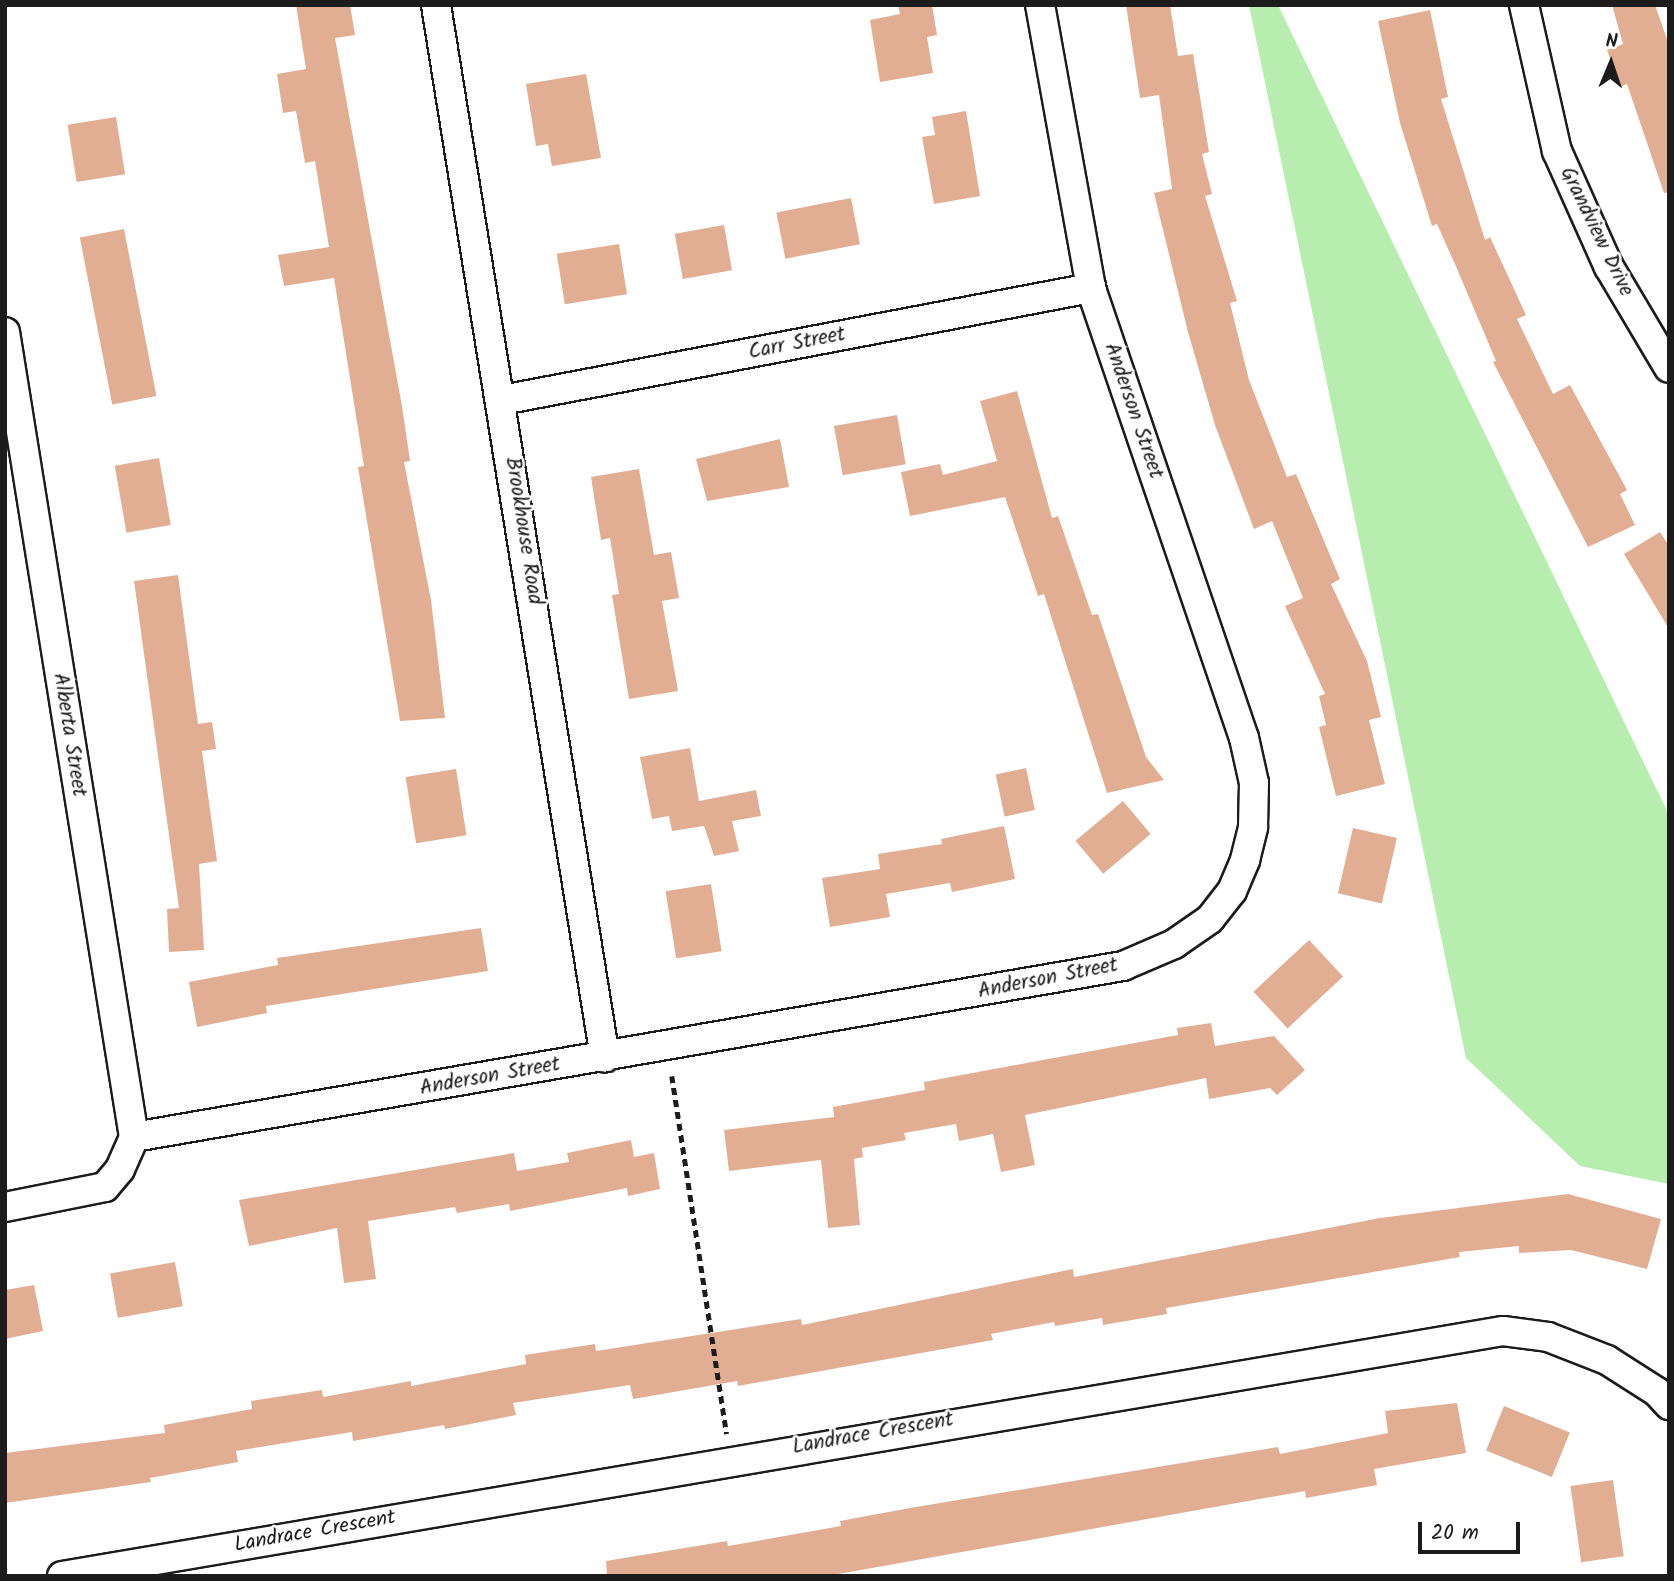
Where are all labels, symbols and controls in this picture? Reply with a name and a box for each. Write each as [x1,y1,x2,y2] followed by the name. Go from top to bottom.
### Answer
[1605,27,1618,57] text: N
[1576,28,1646,98] north arrow
[1554,163,1638,301] street label: Grandview Drive
[746,322,848,366] street label: Carr Street
[1098,340,1168,482] street label: Anderson Street
[499,455,547,607] street label: Brookhouse Road
[47,671,91,799] street label: Alberta Street
[976,953,1120,1005] street label: Anderson Street
[418,1052,562,1102] street label: Anderson Street
[791,1407,955,1461] street label: Landrace Crescent
[233,1505,397,1559] street label: Landrace Crescent
[1422,1508,1524,1552] scale bar
[1431,1517,1479,1550] text: 20 m

